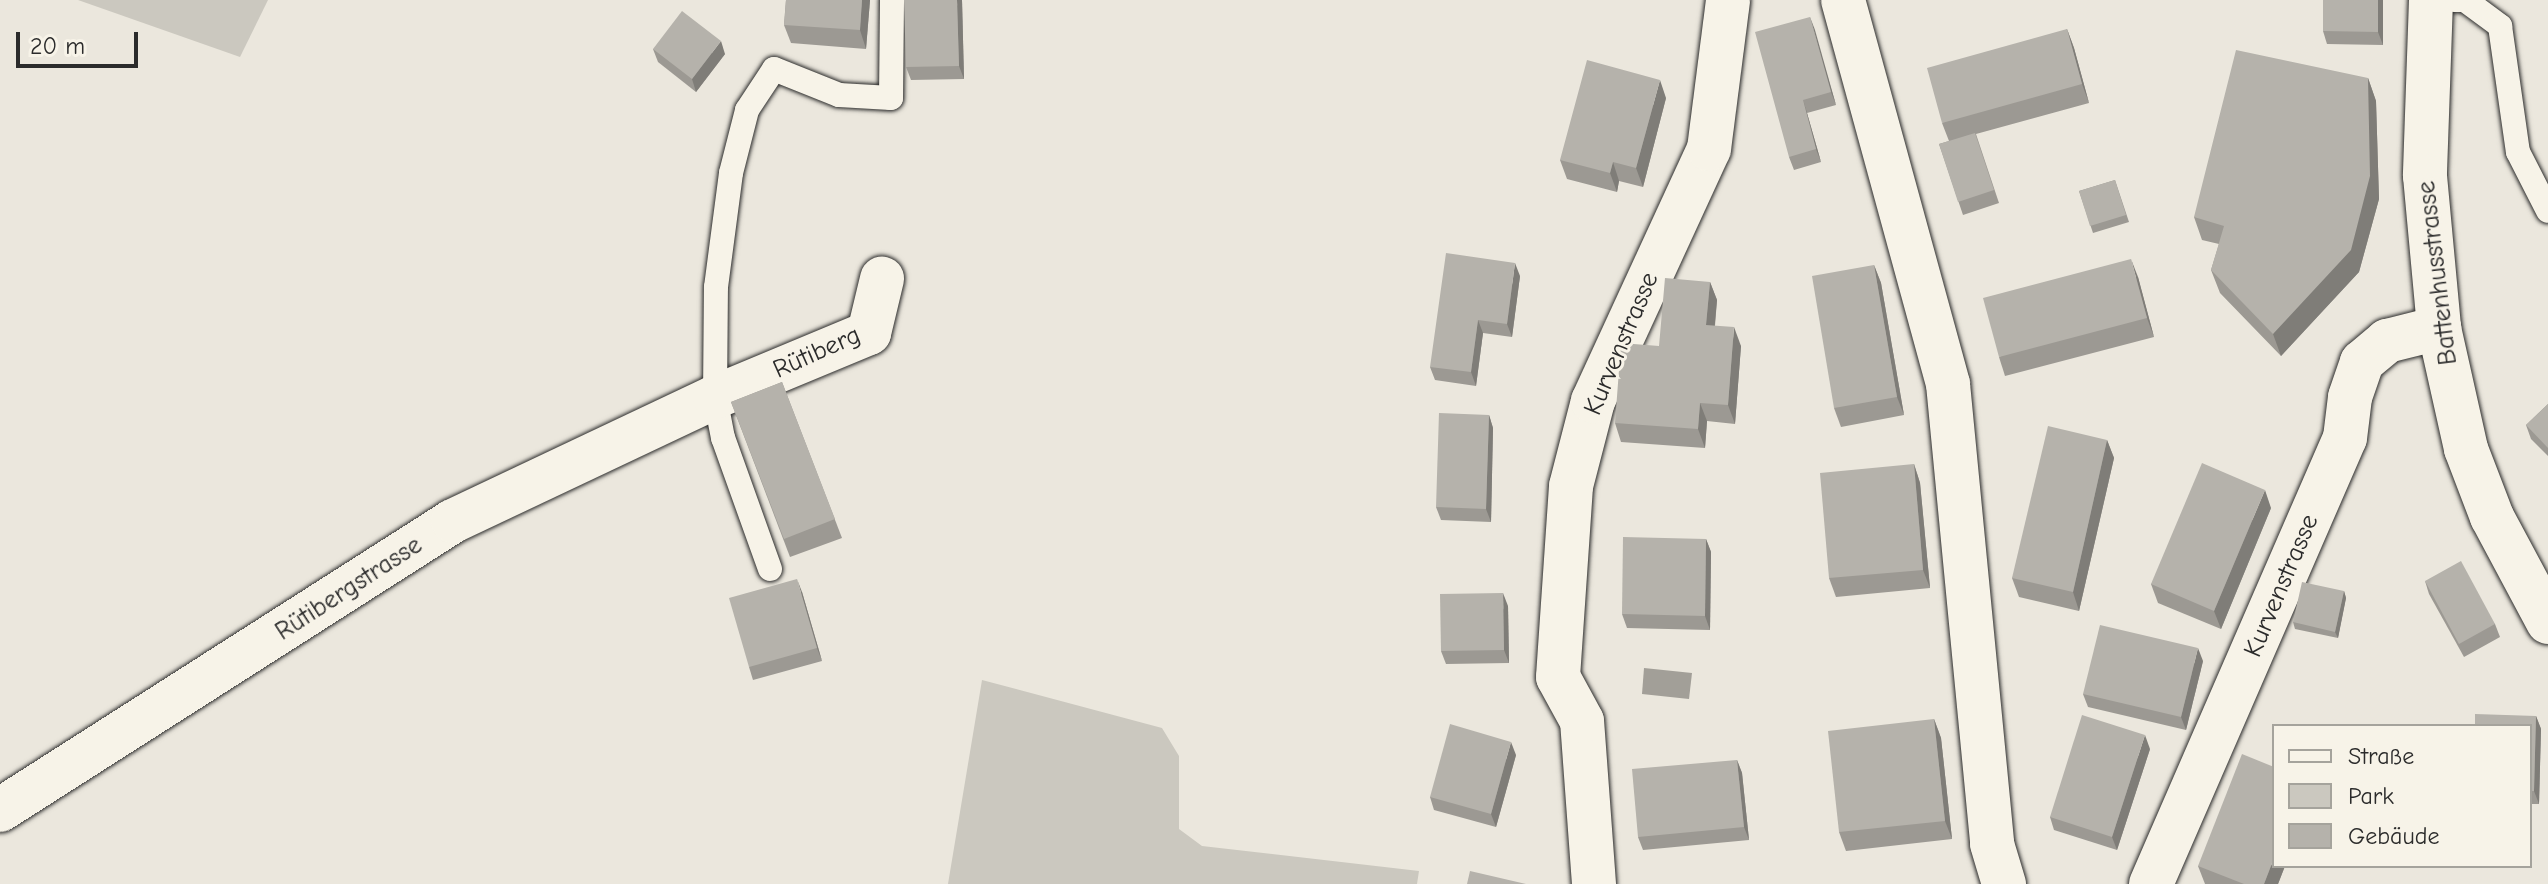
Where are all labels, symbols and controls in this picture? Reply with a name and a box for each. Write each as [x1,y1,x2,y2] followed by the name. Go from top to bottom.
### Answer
[20,16,142,66] scale bar
[30,32,85,60] text: 20 m
[2411,179,2465,367] street label: Battenhusstrasse
[1578,268,1666,420] street label: Kurvenstrasse
[768,320,866,386] street label: Rütiberg
[2238,510,2326,662] street label: Kurvenstrasse
[270,530,428,648] street label: Rütibergstrasse
[2272,724,2532,868] legend
[2348,742,2414,770] text: Straße
[2348,782,2394,810] text: Park
[2348,822,2439,850] text: Gebäude

